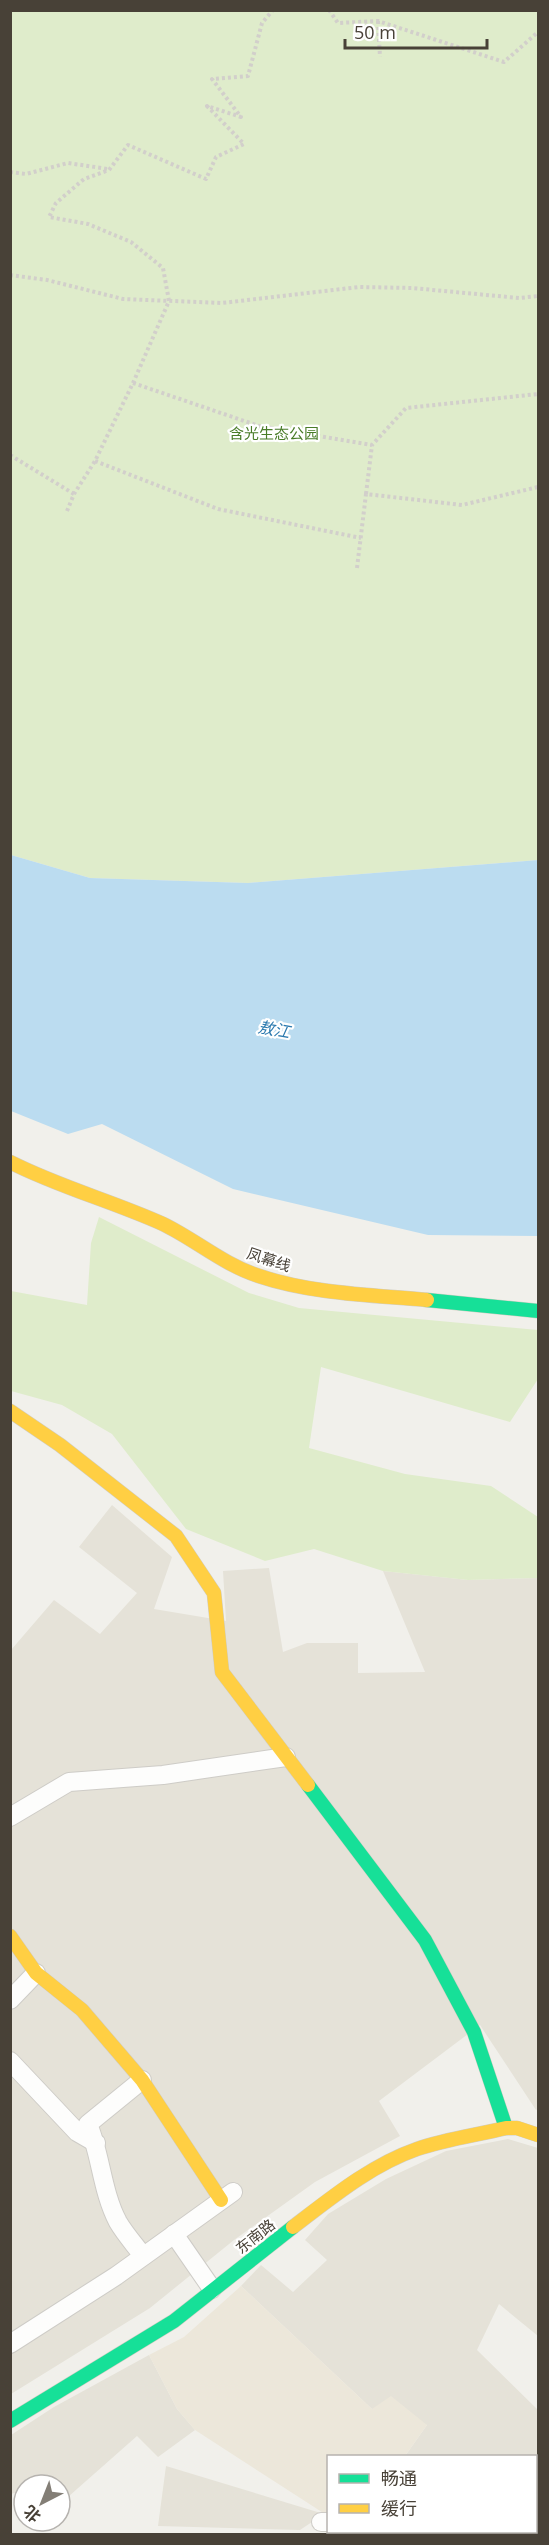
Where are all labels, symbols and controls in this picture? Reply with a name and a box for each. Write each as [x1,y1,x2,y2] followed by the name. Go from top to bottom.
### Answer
[345,12,488,50] scale bar
[354,20,396,44] text: 50 m
[229,423,319,443] park label: 含光生态公园
[256,1015,294,1043] water label: 敖江
[245,1243,293,1275] street label: 凤幕线
[231,2214,279,2258] street label: 东南路
[327,2455,537,2533] legend
[381,2466,417,2490] text: 畅通
[12,2473,72,2533] north arrow
[381,2496,417,2520] text: 缓行
[19,2501,45,2528] text: 北

